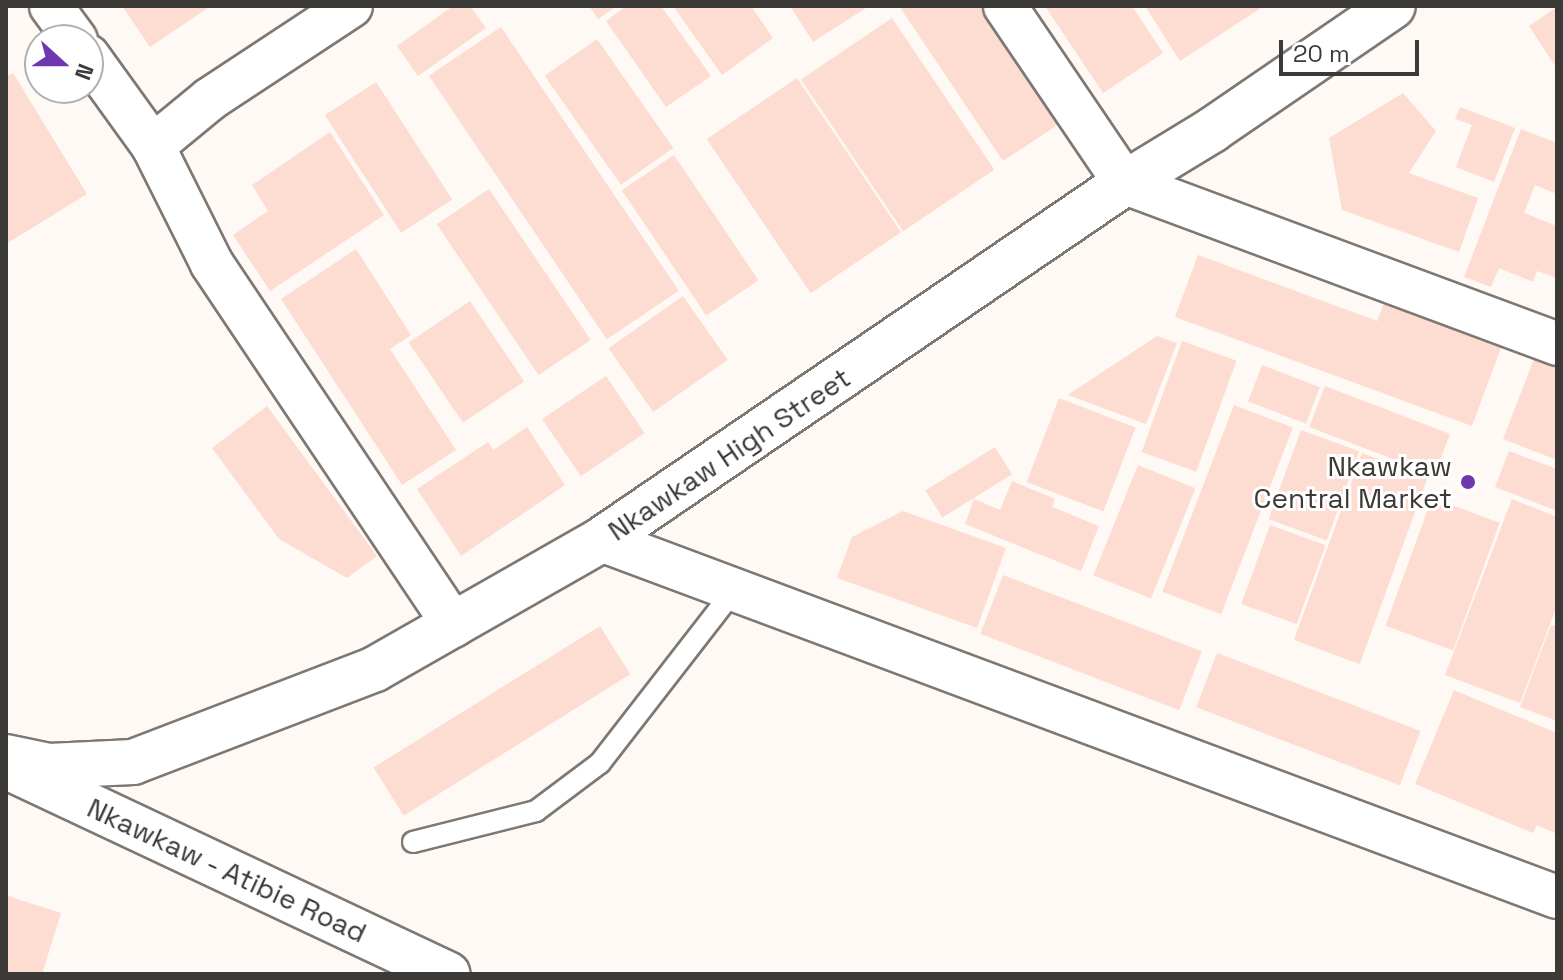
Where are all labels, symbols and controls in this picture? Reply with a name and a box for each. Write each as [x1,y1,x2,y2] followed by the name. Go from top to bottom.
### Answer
[24,24,104,104] north arrow
[1283,24,1423,74] scale bar
[1293,38,1350,69] text: 20 m
[69,60,100,84] text: N
[601,360,857,548] street label: Nkawkaw High Street
[1253,449,1452,515] place label: Nkawkaw Central Market
[1459,473,1477,491] marker: Nkawkaw Central Market
[81,790,373,950] street label: Nkawkaw - Atibie Road

